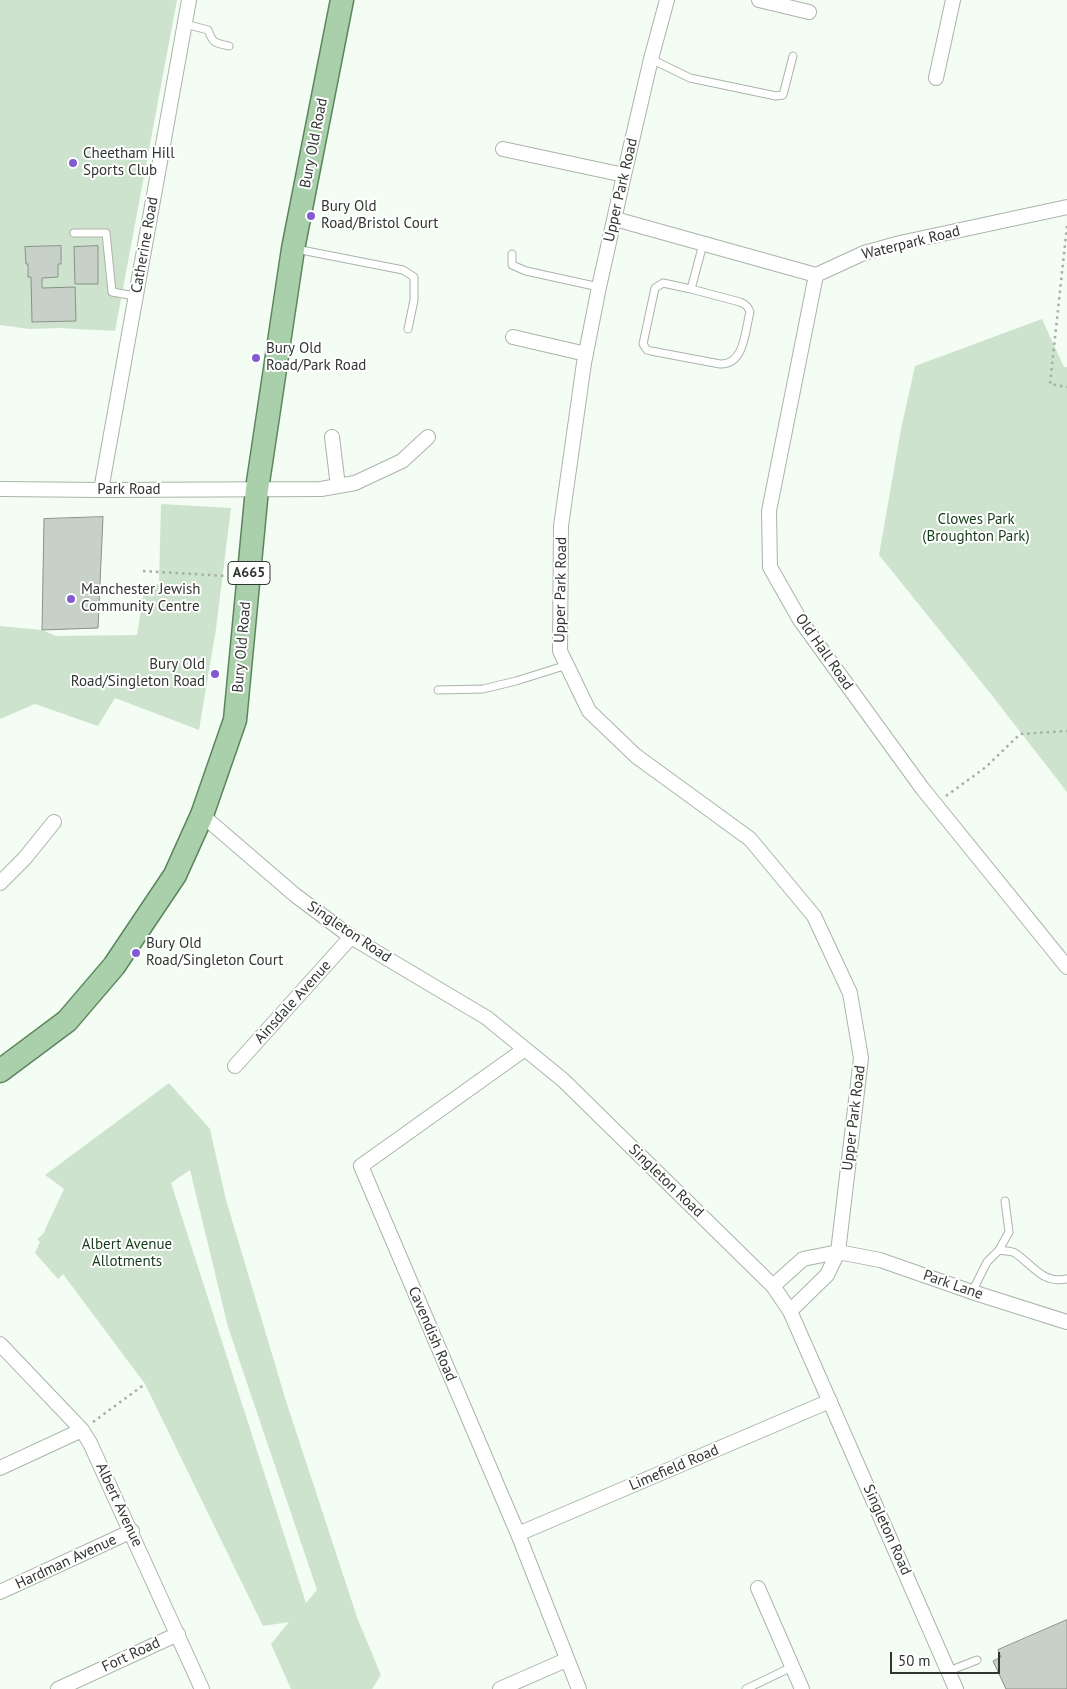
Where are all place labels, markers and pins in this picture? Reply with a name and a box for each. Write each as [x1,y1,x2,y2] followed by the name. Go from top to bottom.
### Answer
[83,145,175,180] place label: Cheetham Hill Sports Club
[67,157,79,169] marker: Cheetham Hill Sports Club
[321,198,438,233] place label: Bury Old Road/Bristol Court
[305,210,317,222] marker: Bury Old Road/Bristol Court
[266,340,366,375] place label: Bury Old Road/Park Road
[250,352,262,364] marker: Bury Old Road/Park Road
[81,581,200,616] place label: Manchester Jewish Community Centre
[65,593,77,605] marker: Manchester Jewish Community Centre
[71,656,205,691] place label: Bury Old Road/Singleton Road
[209,668,221,680] marker: Bury Old Road/Singleton Road
[146,935,283,970] place label: Bury Old Road/Singleton Court
[130,947,142,959] marker: Bury Old Road/Singleton Court

